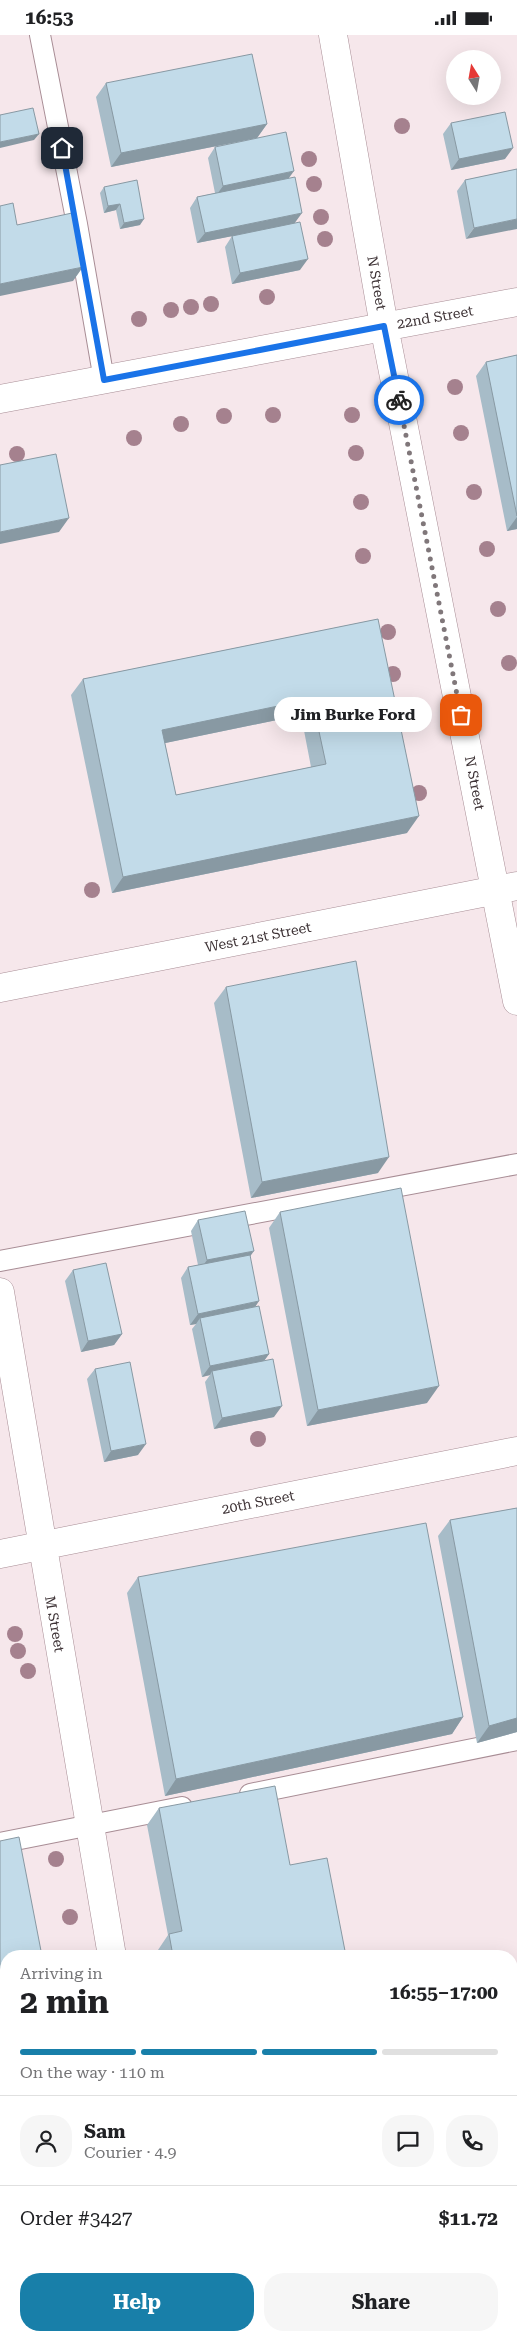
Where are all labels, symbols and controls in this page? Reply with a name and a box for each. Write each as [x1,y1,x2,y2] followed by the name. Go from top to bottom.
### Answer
[25,6,74,29] text: 16:53
[446,50,501,105] north arrow
[446,50,501,105] map controls
[41,127,83,169] pin
[48,134,76,162] icon: home
[364,255,390,311] street label: N Street
[396,302,474,332] street label: 22nd Street
[374,375,424,425] courier
[385,386,413,414] icon: bike
[440,694,482,736] pin
[274,697,431,733] callout: Jim Burke Ford
[447,701,475,729] icon: bag
[291,705,415,724] text: Jim Burke Ford
[462,755,488,811] street label: N Street
[203,919,313,955] street label: West 21st Street
[220,1487,296,1517] street label: 20th Street
[42,1595,68,1653] street label: M Street
[20,1964,103,1983] text: Arriving in
[389,1981,498,2004] text: 16:55–17:00
[20,1983,109,2021] text: 2 min
[20,2063,165,2082] text: On the way · 110 m
[20,2115,72,2167] button: person
[382,2115,434,2167] button: chat
[446,2115,498,2167] button: phone
[84,2120,126,2143] text: Sam
[84,2143,177,2162] text: Courier · 4.9
[20,2207,132,2230] text: Order #3427
[439,2207,498,2230] text: $11.72
[20,2273,254,2331] button: Help
[264,2273,498,2331] button: Share

